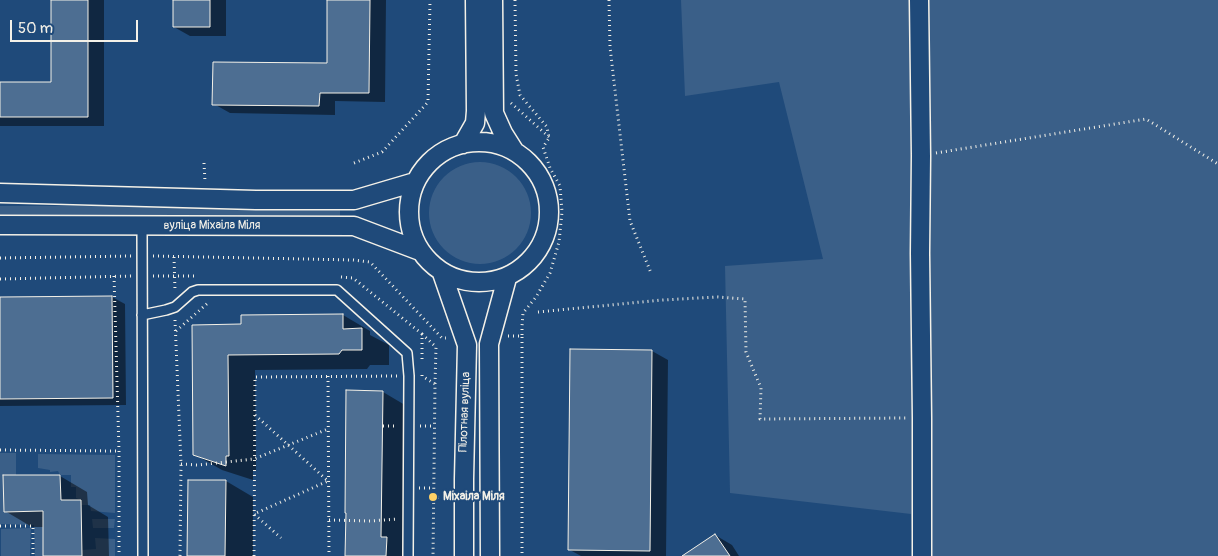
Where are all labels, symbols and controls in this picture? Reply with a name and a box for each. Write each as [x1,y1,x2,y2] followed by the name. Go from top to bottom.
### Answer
[12,10,140,42] scale bar
[18,19,53,38] text: 50 m
[164,219,260,233] street label: вуліца Міхаіла Міля
[456,372,474,452] street label: Пілотная вуліца
[443,490,505,504] place label: Міхаіла Міля
[427,491,439,503] marker: Міхаіла Міля

